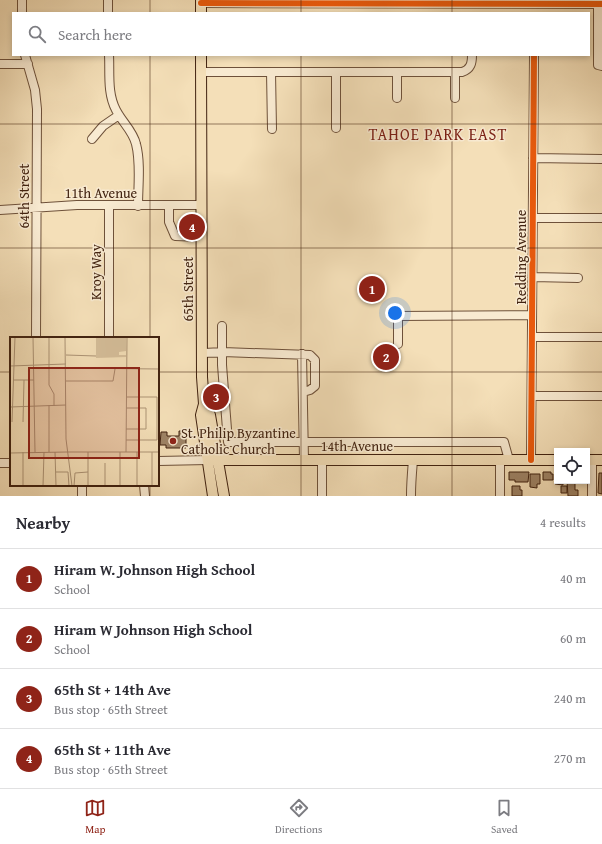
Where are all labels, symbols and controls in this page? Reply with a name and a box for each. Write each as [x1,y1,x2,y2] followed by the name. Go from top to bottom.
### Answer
[12,12,590,56] search box
[26,23,48,45] icon: search
[58,24,132,45] text: Search here
[369,122,507,146] district label: TAHOE PARK EAST
[14,164,34,228] street label: 64th Street
[65,183,138,203] street label: 11th Avenue
[511,209,531,304] street label: Redding Avenue
[179,212,205,242] pin: 4
[86,244,106,300] street label: Kroy Way
[178,257,198,321] street label: 65th Street
[359,274,385,304] pin: 1
[385,303,405,323] your location
[10,337,159,486] inset map
[373,342,399,372] pin: 2
[203,382,229,412] pin: 3
[181,423,296,459] place label: St. Philip Byzantine Catholic Church
[168,436,178,446] marker: St. Philip Byzantine Catholic Church
[321,436,394,456] street label: 14th Avenue
[554,448,590,484] map controls
[554,448,590,484] button: locate
[16,510,70,535] text: Nearby
[540,513,586,532] text: 4 results
[54,559,255,580] text: Hiram W. Johnson High School
[26,569,32,588] text: 1
[560,569,586,588] text: 40 m
[54,580,90,599] text: School
[54,619,252,640] text: Hiram W Johnson High School
[26,629,32,648] text: 2
[560,629,586,648] text: 60 m
[54,640,90,659] text: School
[54,679,171,700] text: 65th St + 14th Ave
[26,689,32,708] text: 3
[554,689,586,708] text: 240 m
[54,700,168,719] text: Bus stop · 65th Street
[54,739,171,760] text: 65th St + 11th Ave
[26,749,32,768] text: 4
[554,749,586,768] text: 270 m
[54,760,168,779] text: Bus stop · 65th Street
[84,797,106,837] tab: Map
[275,797,322,837] tab: Directions
[491,797,518,837] tab: Saved

